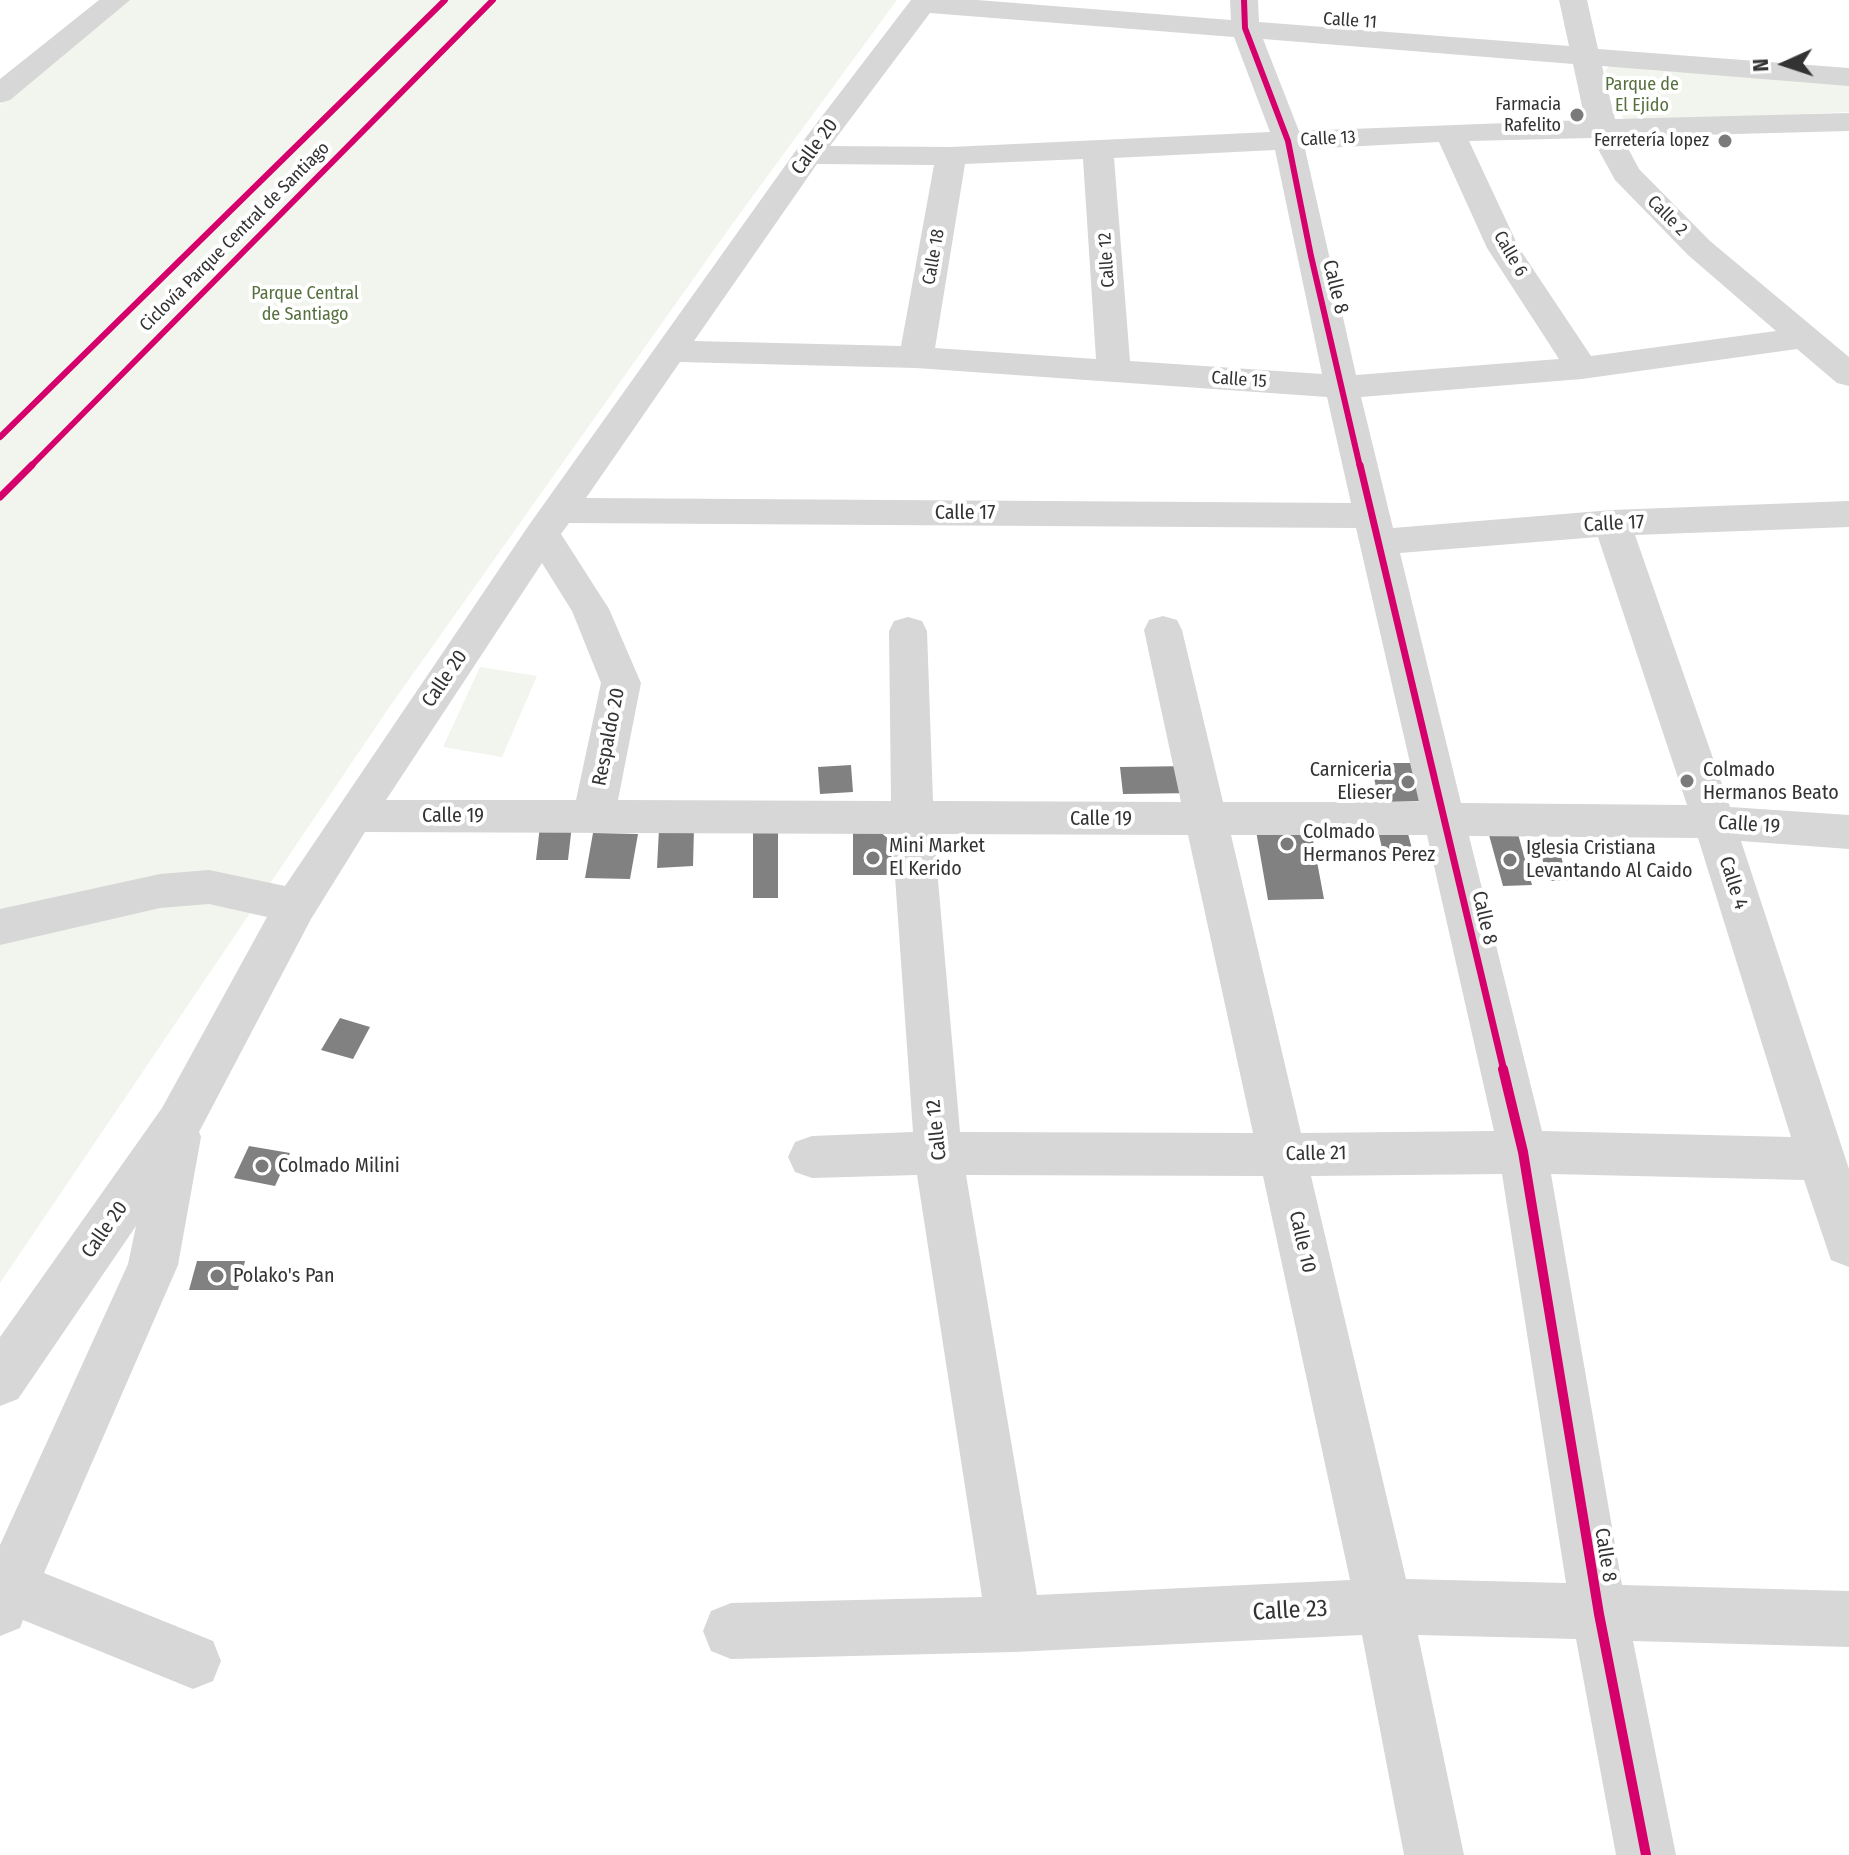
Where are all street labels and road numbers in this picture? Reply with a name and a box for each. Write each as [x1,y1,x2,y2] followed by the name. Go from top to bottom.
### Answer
[1322,8,1378,34] street label: Calle 11
[787,114,843,180] street label: Calle 20
[1300,127,1356,151] street label: Calle 13
[136,138,334,336] street label: Ciclovía Parque Central de Santiago
[1642,191,1692,241] street label: Calle 2
[918,227,950,287] street label: Calle 18
[1488,227,1532,281] street label: Calle 6
[1094,232,1120,288] street label: Calle 12
[1317,258,1353,316] street label: Calle 8
[1211,367,1267,393] street label: Calle 15
[935,501,995,525] street label: Calle 17
[1583,510,1645,538] street label: Calle 17
[417,646,473,712] street label: Calle 20
[588,686,630,788] street label: Respaldo 20
[422,804,484,828] street label: Calle 19
[1070,807,1132,831] street label: Calle 19
[1717,811,1781,839] street label: Calle 19
[1713,853,1753,913] street label: Calle 4
[1466,889,1502,947] street label: Calle 8
[922,1098,952,1162] street label: Calle 12
[1285,1141,1347,1167] street label: Calle 21
[77,1197,133,1263] street label: Calle 20
[1283,1209,1321,1275] street label: Calle 10
[1589,1526,1621,1584] street label: Calle 8
[1252,1595,1328,1627] street label: Calle 23

